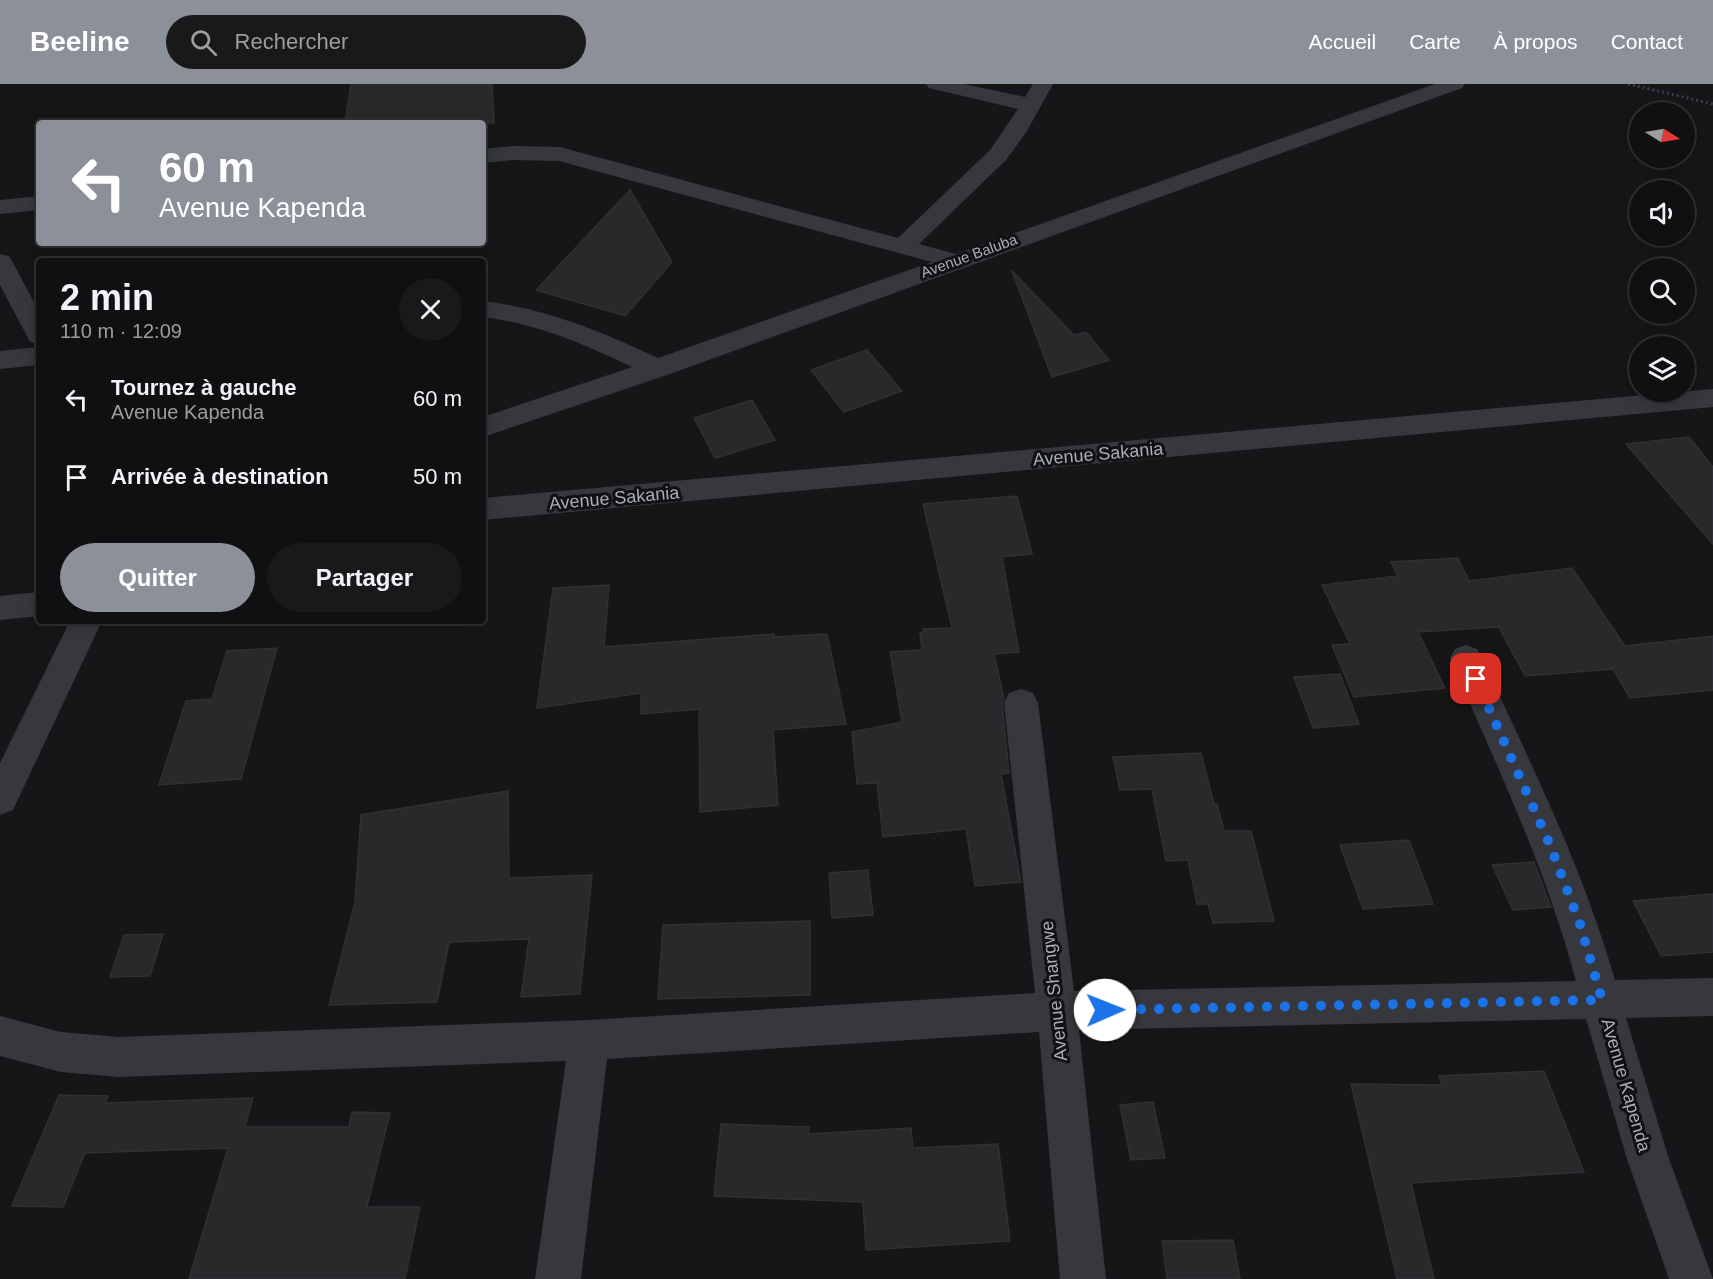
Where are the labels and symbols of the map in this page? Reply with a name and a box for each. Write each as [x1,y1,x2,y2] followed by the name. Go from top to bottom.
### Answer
[1629,102,1695,168] north arrow
[918,230,1020,281] street label: Avenue Baluba
[1032,438,1165,470] street label: Avenue Sakania
[548,482,681,514] street label: Avenue Sakania
[1450,653,1501,704] pin
[1037,920,1071,1062] street label: Avenue Shangwe
[1073,978,1137,1042] position arrow
[1597,1016,1655,1155] street label: Avenue Kapenda

